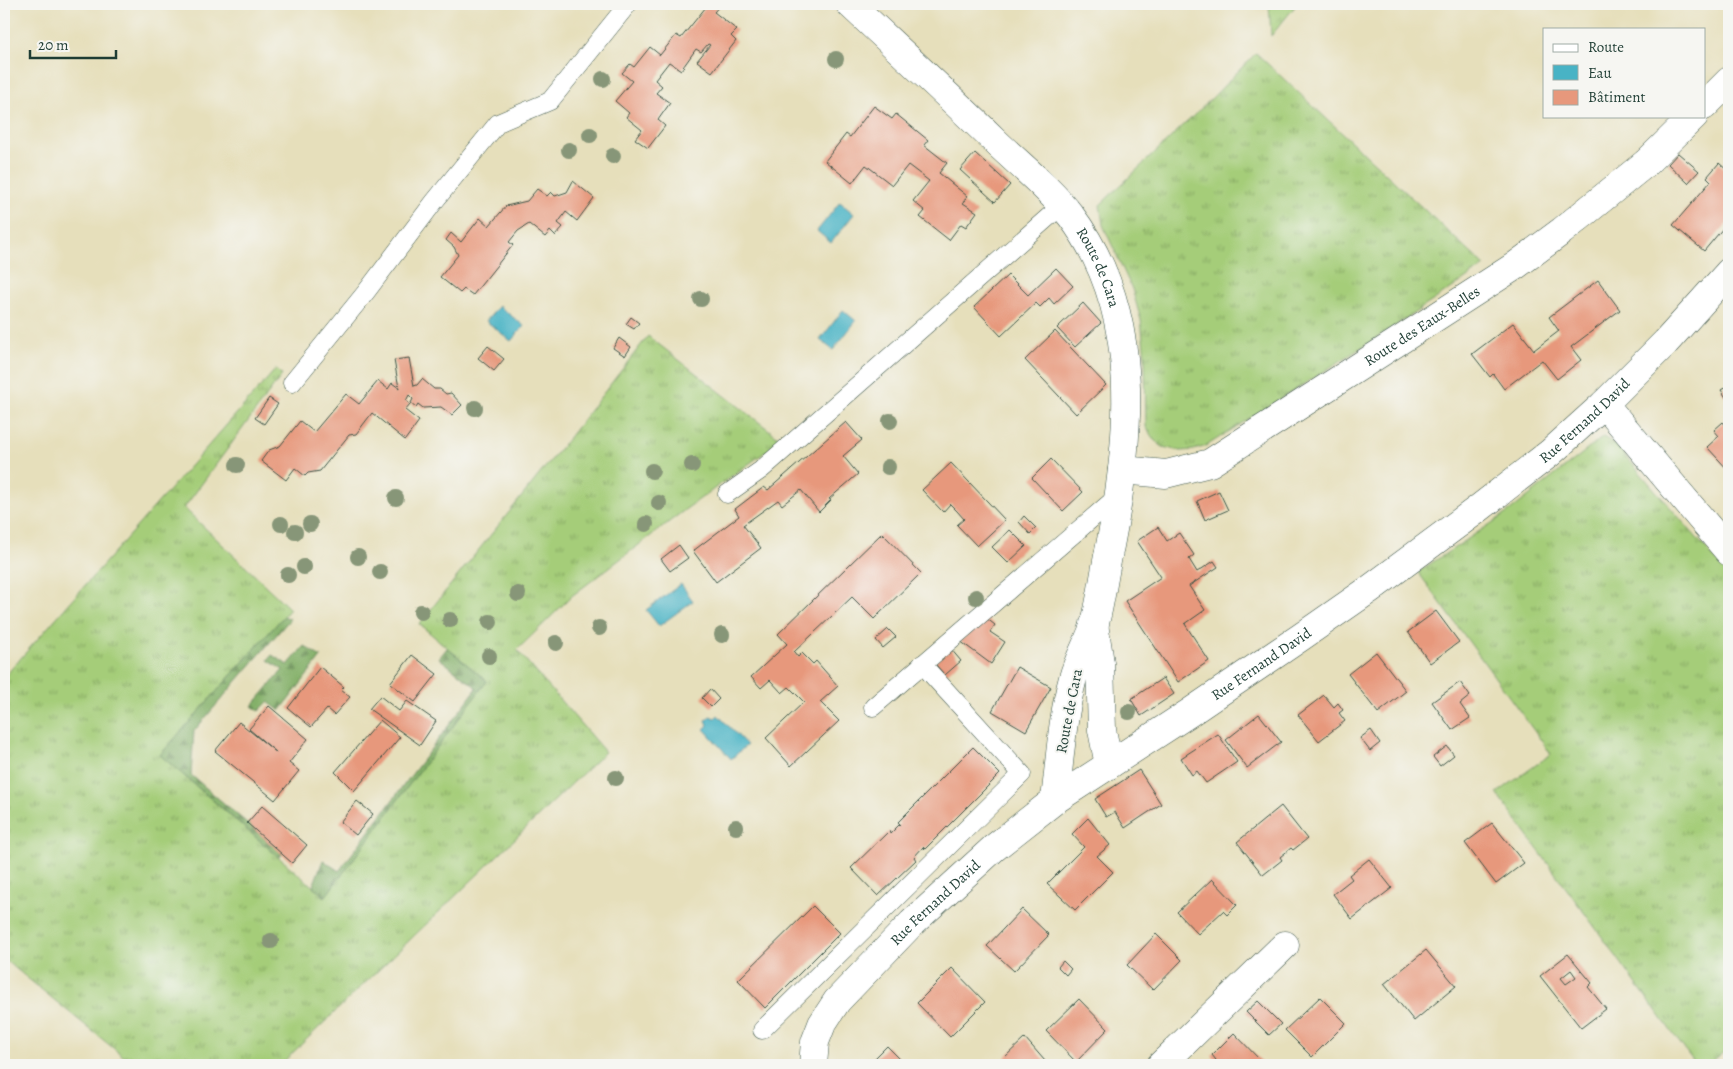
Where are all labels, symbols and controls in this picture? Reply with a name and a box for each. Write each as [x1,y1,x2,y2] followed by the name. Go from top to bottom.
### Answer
[30,28,116,60] scale bar
[1543,28,1706,118] legend
[38,35,69,55] text: 20 m
[1588,37,1624,57] text: Route
[1588,63,1613,83] text: Eau
[1588,87,1646,107] text: Bâtiment
[1072,224,1124,310] street label: Route de Cara
[1360,281,1484,371] street label: Route des Eaux-Belles
[1535,373,1635,468] street label: Rue Fernand David
[1207,622,1316,705] street label: Rue Fernand David
[1051,667,1087,755] street label: Route de Cara
[886,855,985,950] street label: Rue Fernand David

